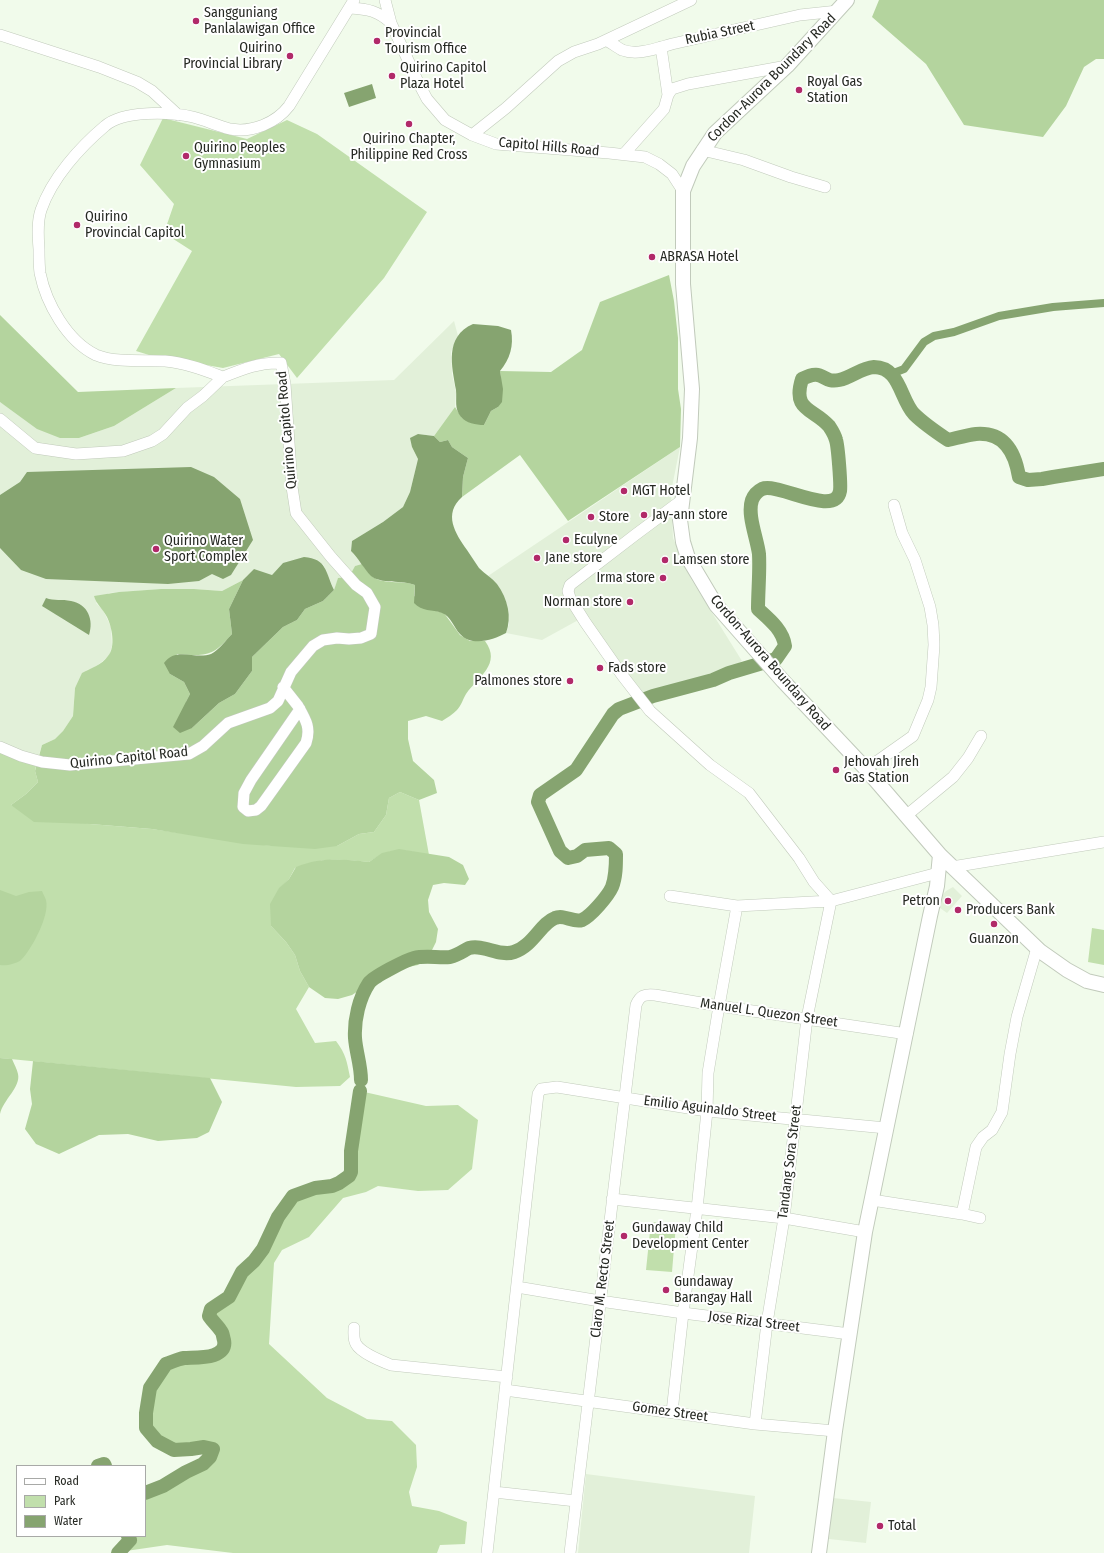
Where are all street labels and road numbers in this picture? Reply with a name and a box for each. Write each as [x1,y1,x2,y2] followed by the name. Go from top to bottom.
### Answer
[704,10,840,146] street label: Cordon-Aurora Boundary Road
[684,17,756,49] street label: Rubia Street
[498,134,600,160] street label: Capitol Hills Road
[273,370,301,490] street label: Quirino Capitol Road
[706,592,834,734] street label: Cordon-Aurora Boundary Road
[69,743,189,773] street label: Quirino Capitol Road
[699,995,839,1031] street label: Manuel L. Quezon Street
[643,1093,777,1125] street label: Emilio Aguinaldo Street
[775,1104,805,1220] street label: Tandang Sora Street
[587,1219,619,1339] street label: Claro M. Recto Street
[707,1308,801,1336] street label: Jose Rizal Street
[631,1398,709,1426] street label: Gomez Street

